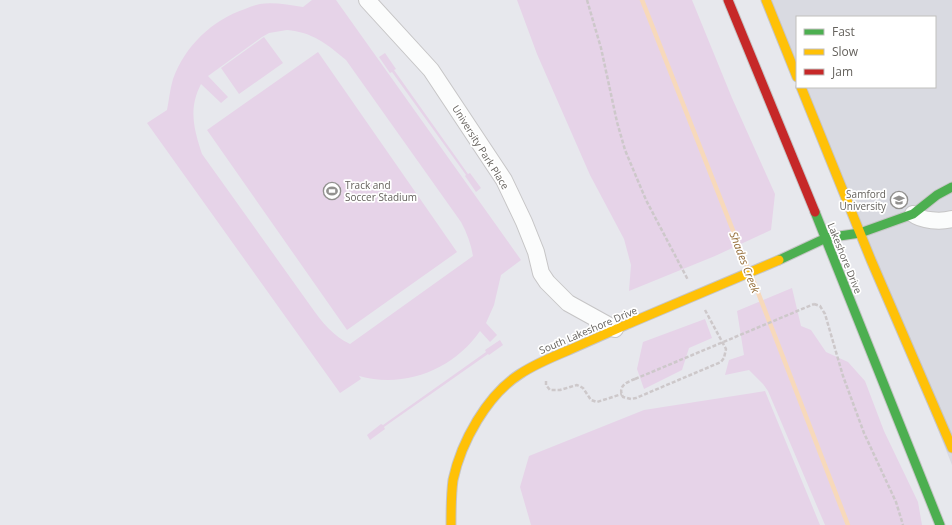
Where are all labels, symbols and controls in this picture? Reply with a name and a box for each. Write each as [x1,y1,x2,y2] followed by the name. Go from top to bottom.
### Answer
[796,16,936,88] legend
[832,23,855,40] text: Fast
[832,43,859,60] text: Slow
[831,63,853,80] text: Jam
[449,102,513,192] street label: University Park Place
[345,178,417,204] place label: Track and Soccer Stadium
[322,181,342,201] sports icon: Track and Soccer Stadium
[839,187,887,213] place label: Samford University
[889,190,909,210] school or university icon: Samford University
[824,220,866,296] street label: Lakeshore Drive
[726,229,764,295] water label: Shades Creek
[537,303,640,357] street label: South Lakeshore Drive

